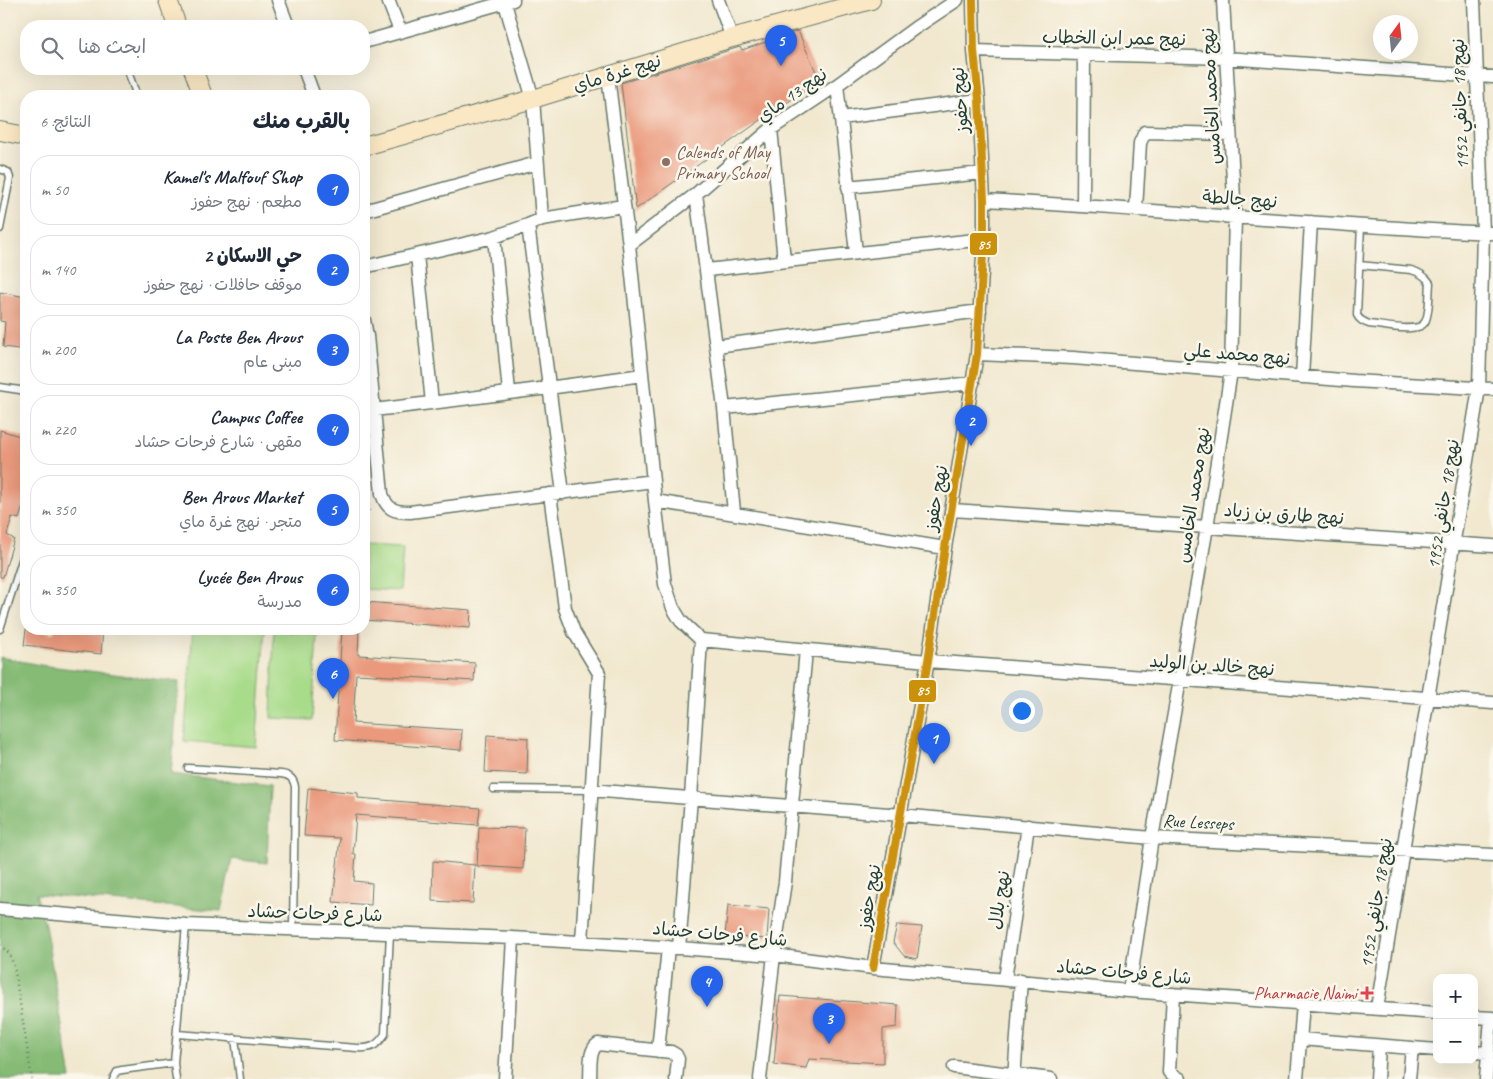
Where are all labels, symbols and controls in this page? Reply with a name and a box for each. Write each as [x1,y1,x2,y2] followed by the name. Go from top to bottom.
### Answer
[1373,15,1418,60] north arrow
[20,20,370,75] search box
[765,25,797,66] pin: 5
[1042,26,1186,51] street label: نهج عمر ابن الخطاب
[1196,27,1227,165] street label: نهج محمد الخامس
[38,34,66,62] icon: search
[78,35,146,59] text: ابحث هنا
[1447,38,1478,170] street label: نهج 18 جانفي 1952
[570,49,664,99] street label: نهج غرة ماي
[753,63,833,129] street label: نهج 13 ماي
[947,66,974,136] street label: نهج حفوز
[253,108,350,134] text: بالقرب منك
[40,112,91,132] text: النتائج: 6
[676,141,772,184] place label: Calends of May Primary School
[660,156,672,168] marker: Calends of May Primary School
[163,165,302,189] text: Kamel's Malfouf Shop
[41,180,68,200] text: 50 m
[329,180,337,200] text: 1
[1202,185,1278,214] street label: نهج جالطة
[192,192,302,212] text: مطعم · نهج حفوز
[969,232,998,256] line badge: 85
[978,236,992,253] text: 85
[203,244,302,268] text: حي الاسكان 2
[41,260,75,280] text: 140 m
[329,260,337,280] text: 2
[145,275,302,295] text: موقف حافلات · نهج حفوز
[175,325,302,349] text: La Poste Ben Arous
[1182,338,1291,375] street label: نهج محمد علي
[41,340,75,360] text: 200 m
[329,340,337,360] text: 3
[243,352,302,372] text: مبنى عام
[210,405,302,429] text: Campus Coffee
[955,405,987,446] pin: 2
[41,420,75,440] text: 220 m
[329,420,337,440] text: 4
[1171,426,1216,564] street label: نهج محمد الخامس
[134,432,302,452] text: مقهى · شارع فرحات حشاد
[1422,437,1469,571] street label: نهج 18 جانفي 1952
[919,463,954,535] street label: نهج حفوز
[182,485,302,509] text: Ben Arous Market
[1223,499,1345,530] street label: نهج طارق بن زياد
[41,500,75,520] text: 350 m
[330,500,336,520] text: 5
[179,512,302,532] text: متجر · نهج غرة ماي
[197,565,302,589] text: Lycée Ben Arous
[41,580,75,600] text: 350 m
[329,580,337,600] text: 6
[257,592,302,612] text: مدرسة
[1149,650,1275,681] street label: نهج خالد بن الوليد
[317,658,349,699] pin: 6
[908,679,937,703] line badge: 85
[917,682,931,699] text: 85
[1009,698,1035,724] your location
[918,723,950,764] pin: 1
[1162,809,1236,835] street label: Rue Lesseps
[1355,836,1402,970] street label: نهج 18 جانفي 1952
[852,862,887,934] street label: نهج حفوز
[983,869,1016,931] street label: نهج بلال
[247,900,383,927] street label: شارع فرحات حشاد
[652,917,788,952] street label: شارع فرحات حشاد
[1056,955,1192,990] street label: شارع فرحات حشاد
[691,966,723,1007] pin: 4
[1433,974,1478,1064] map controls
[1433,974,1478,1019] button: +
[1254,982,1360,1004] place label: Pharmacie Naimi
[1361,987,1373,999] marker: Pharmacie Naimi
[813,1003,845,1044] pin: 3
[1433,1019,1478,1064] button: −

